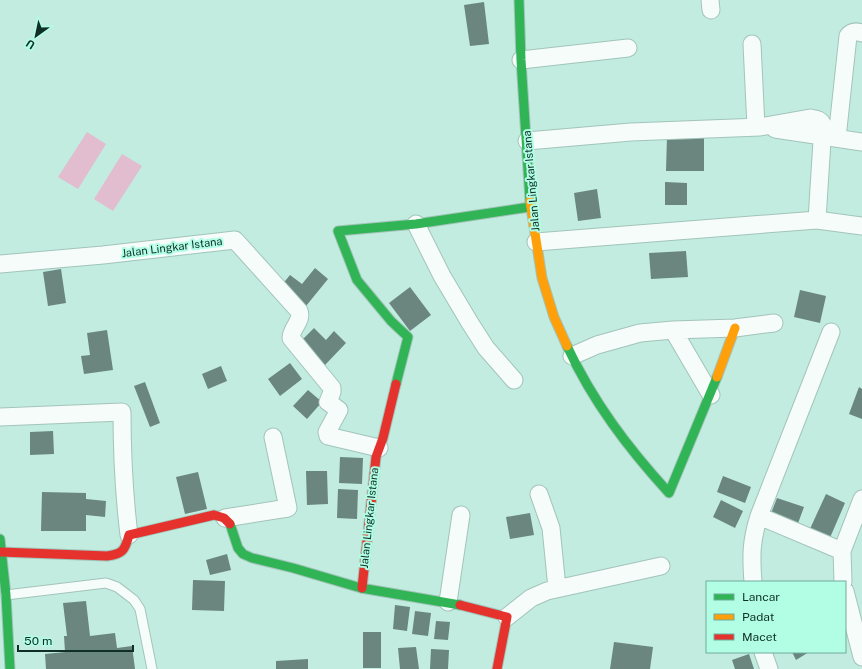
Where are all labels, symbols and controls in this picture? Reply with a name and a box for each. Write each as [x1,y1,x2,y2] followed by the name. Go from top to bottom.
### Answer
[16,16,56,56] north arrow
[24,37,37,52] text: U
[521,130,541,232] street label: Jalan Lingkar Istana
[121,235,223,259] street label: Jalan Lingkar Istana
[358,467,380,569] street label: Jalan Lingkar Istana
[706,581,846,653] legend
[742,590,780,604] text: Lancar
[742,610,775,624] text: Padat
[18,627,133,653] scale bar
[742,630,777,644] text: Macet
[24,634,52,648] text: 50 m

